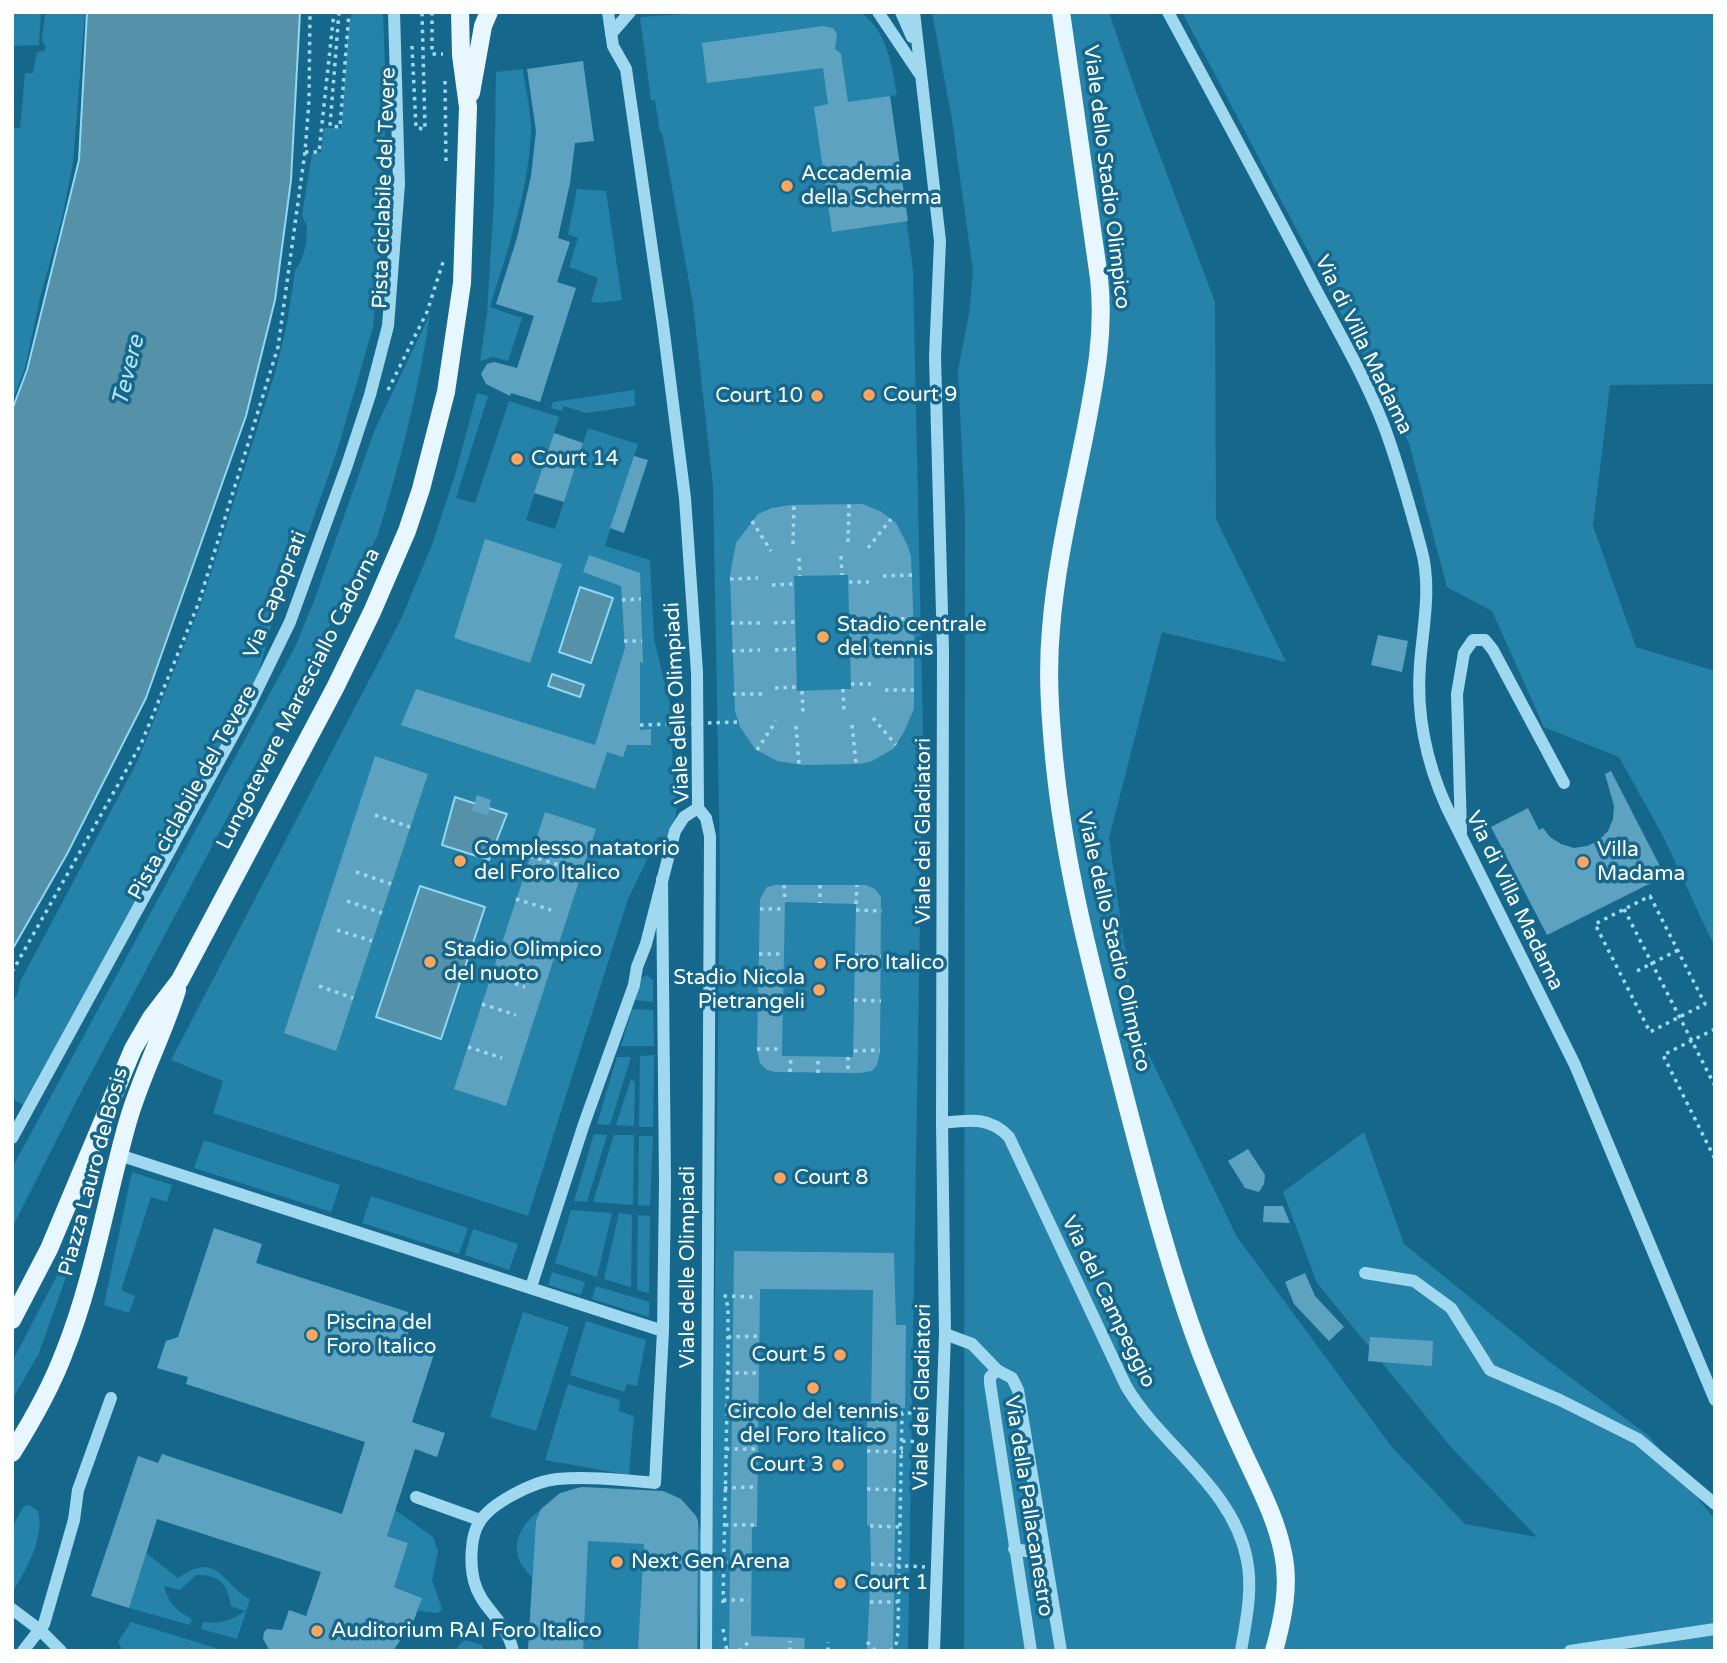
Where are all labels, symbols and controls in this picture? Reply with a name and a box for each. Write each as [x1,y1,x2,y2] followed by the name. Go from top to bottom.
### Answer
[1077,44,1135,310] street label: Viale dello Stadio Olimpico
[368,67,402,309] street label: Pista ciclabile del Tevere
[801,161,942,211] place label: Accademia della Scherma
[779,178,795,194] marker: Accademia della Scherma
[1309,251,1417,439] street label: Via di Villa Madama
[107,333,151,409] water label: Tevere
[883,382,958,408] place label: Court 9
[715,383,803,409] place label: Court 10
[861,387,877,403] marker: Court 9
[809,388,825,404] marker: Court 10
[531,446,619,472] place label: Court 14
[509,451,525,467] marker: Court 14
[239,528,313,662] street label: Via Capoprati
[212,544,386,854] street label: Lungotevere Maresciallo Cadorna
[660,601,696,805] street label: Viale delle Olimpiadi
[837,612,987,662] place label: Stadio centrale del tennis
[815,629,831,645] marker: Stadio centrale del tennis
[123,681,263,905] street label: Pista ciclabile del Tevere
[911,738,937,924] street label: Viale dei Gladiatori
[1460,807,1568,995] street label: Via di Villa Madama
[1071,810,1155,1074] street label: Viale dello Stadio Olimpico
[474,836,680,886] place label: Complesso natatorio del Foro Italico
[1597,837,1685,887] place label: Villa Madama
[452,853,468,869] marker: Complesso natatorio del Foro Italico
[1575,854,1591,870] marker: Villa Madama
[444,937,602,987] place label: Stadio Olimpico del nuoto
[834,950,945,976] place label: Foro Italico
[422,954,438,970] marker: Stadio Olimpico del nuoto
[812,955,828,971] marker: Foro Italico
[673,965,805,1015] place label: Stadio Nicola Pietrangeli
[811,982,827,998] marker: Stadio Nicola Pietrangeli
[54,1065,134,1279] street label: Piazza Lauro de Bosis
[794,1165,869,1191] place label: Court 8
[675,1166,701,1368] street label: Viale delle Olimpiadi
[772,1170,788,1186] marker: Court 8
[1055,1212,1161,1392] street label: Via del Campeggio
[909,1303,937,1491] street label: Viale dei Gladiatori
[326,1310,437,1360] place label: Piscina del Foro Italico
[304,1327,320,1343] marker: Piscina del Foro Italico
[751,1342,826,1368] place label: Court 5
[832,1347,848,1363] marker: Court 5
[805,1380,821,1396] marker: Circolo del tennis del Foro Italico
[998,1394,1058,1618] street label: Via della Pallacanestro
[727,1399,899,1449] place label: Circolo del tennis del Foro Italico
[749,1452,824,1478] place label: Court 3
[830,1457,846,1473] marker: Court 3
[631,1549,790,1575] place label: Next Gen Arena
[609,1554,625,1570] marker: Next Gen Arena
[854,1570,929,1596] place label: Court 1
[832,1575,848,1591] marker: Court 1
[331,1618,602,1644] place label: Auditorium RAI Foro Italico
[309,1623,325,1639] marker: Auditorium RAI Foro Italico

